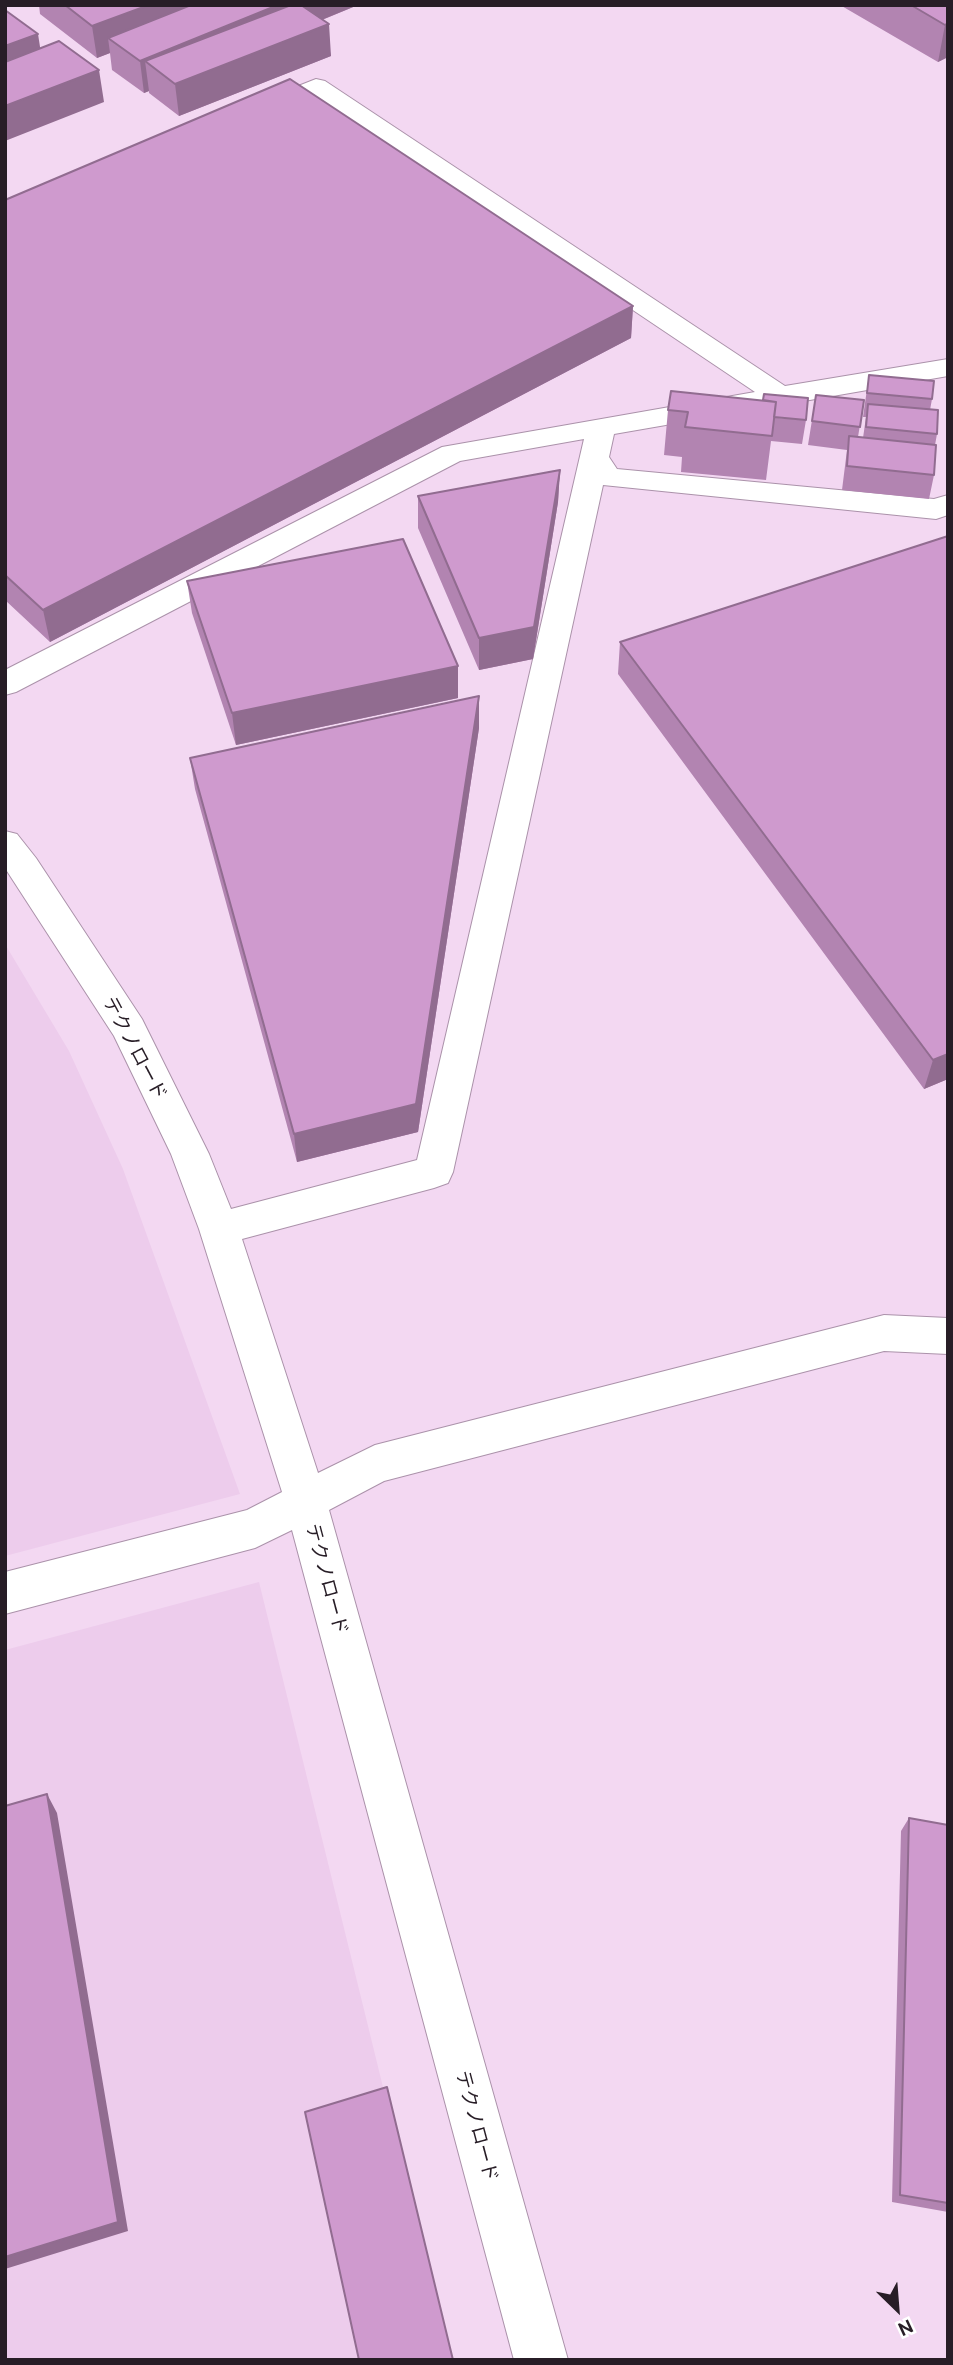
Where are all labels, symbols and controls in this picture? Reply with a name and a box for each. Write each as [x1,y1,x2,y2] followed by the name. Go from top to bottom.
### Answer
[98,992,172,1104] street label: テクノロード
[301,1521,353,1637] street label: テクノロード
[451,2068,503,2184] street label: テクノロード
[862,2274,932,2344] north arrow
[895,2315,917,2341] text: N

